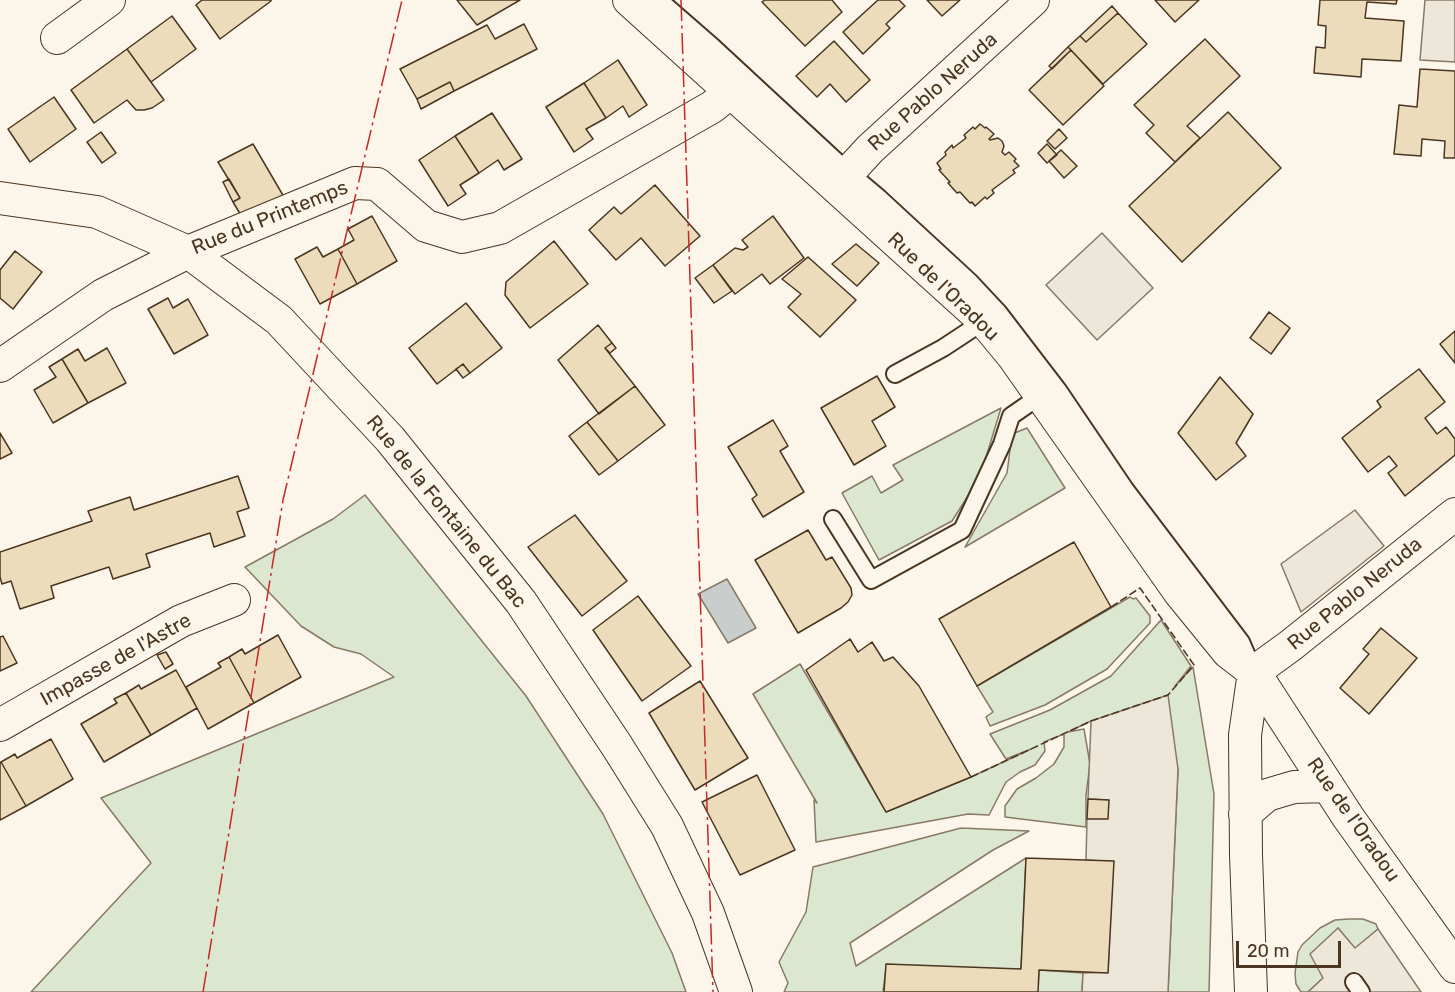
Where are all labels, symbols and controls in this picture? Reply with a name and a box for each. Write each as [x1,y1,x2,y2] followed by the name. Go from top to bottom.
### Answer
[863,28,1003,156] street label: Rue Pablo Neruda
[188,176,352,260] street label: Rue du Printemps
[882,228,1004,346] street label: Rue de l'Oradou
[361,411,531,613] street label: Rue de la Fontaine du Bac
[1283,533,1427,655] street label: Rue Pablo Neruda
[36,609,196,711] street label: Impasse de l'Astre
[1301,753,1405,887] street label: Rue de l'Oradou
[1239,929,1344,967] scale bar
[1247,940,1289,962] text: 20 m

